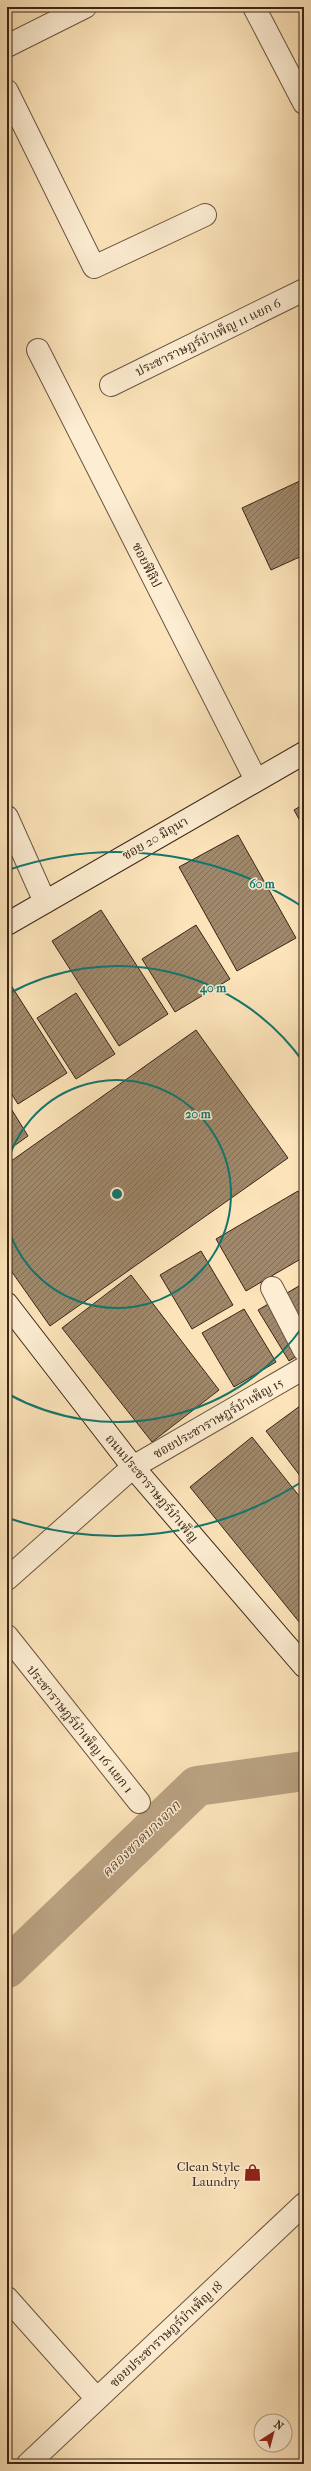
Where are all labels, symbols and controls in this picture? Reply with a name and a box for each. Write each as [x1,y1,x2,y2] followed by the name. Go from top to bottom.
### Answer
[133,295,284,379] street label: ประชาราษฎร์บำเพ็ญ 11 แยก 6
[129,540,165,590] street label: ซอยฟิลิป
[119,813,191,864] street label: ซอย 20 มิถุนา
[249,877,276,891] text: 60 m
[199,981,227,996] text: 40 m
[185,1107,212,1121] text: 20 m
[110,1187,124,1201] centre of rings
[150,1374,286,1461] street label: ซอยประชาราษฎร์บำเพ็ญ 15
[102,1431,202,1545] street label: ถนนประชาราษฎร์บำเพ็ญ
[24,1662,136,1796] street label: ประชาราษฎร์บำเพ็ญ 16 แยก 1
[98,1797,184,1881] water label: คลองชวดบางจาก
[177,2159,241,2189] place label: Clean Style Laundry
[243,2163,263,2183] shop icon: Clean Style Laundry
[107,2278,225,2390] street label: ซอยประชาราษฎร์บำเพ็ญ 18
[253,2413,293,2453] north arrow
[271,2418,286,2433] text: N

